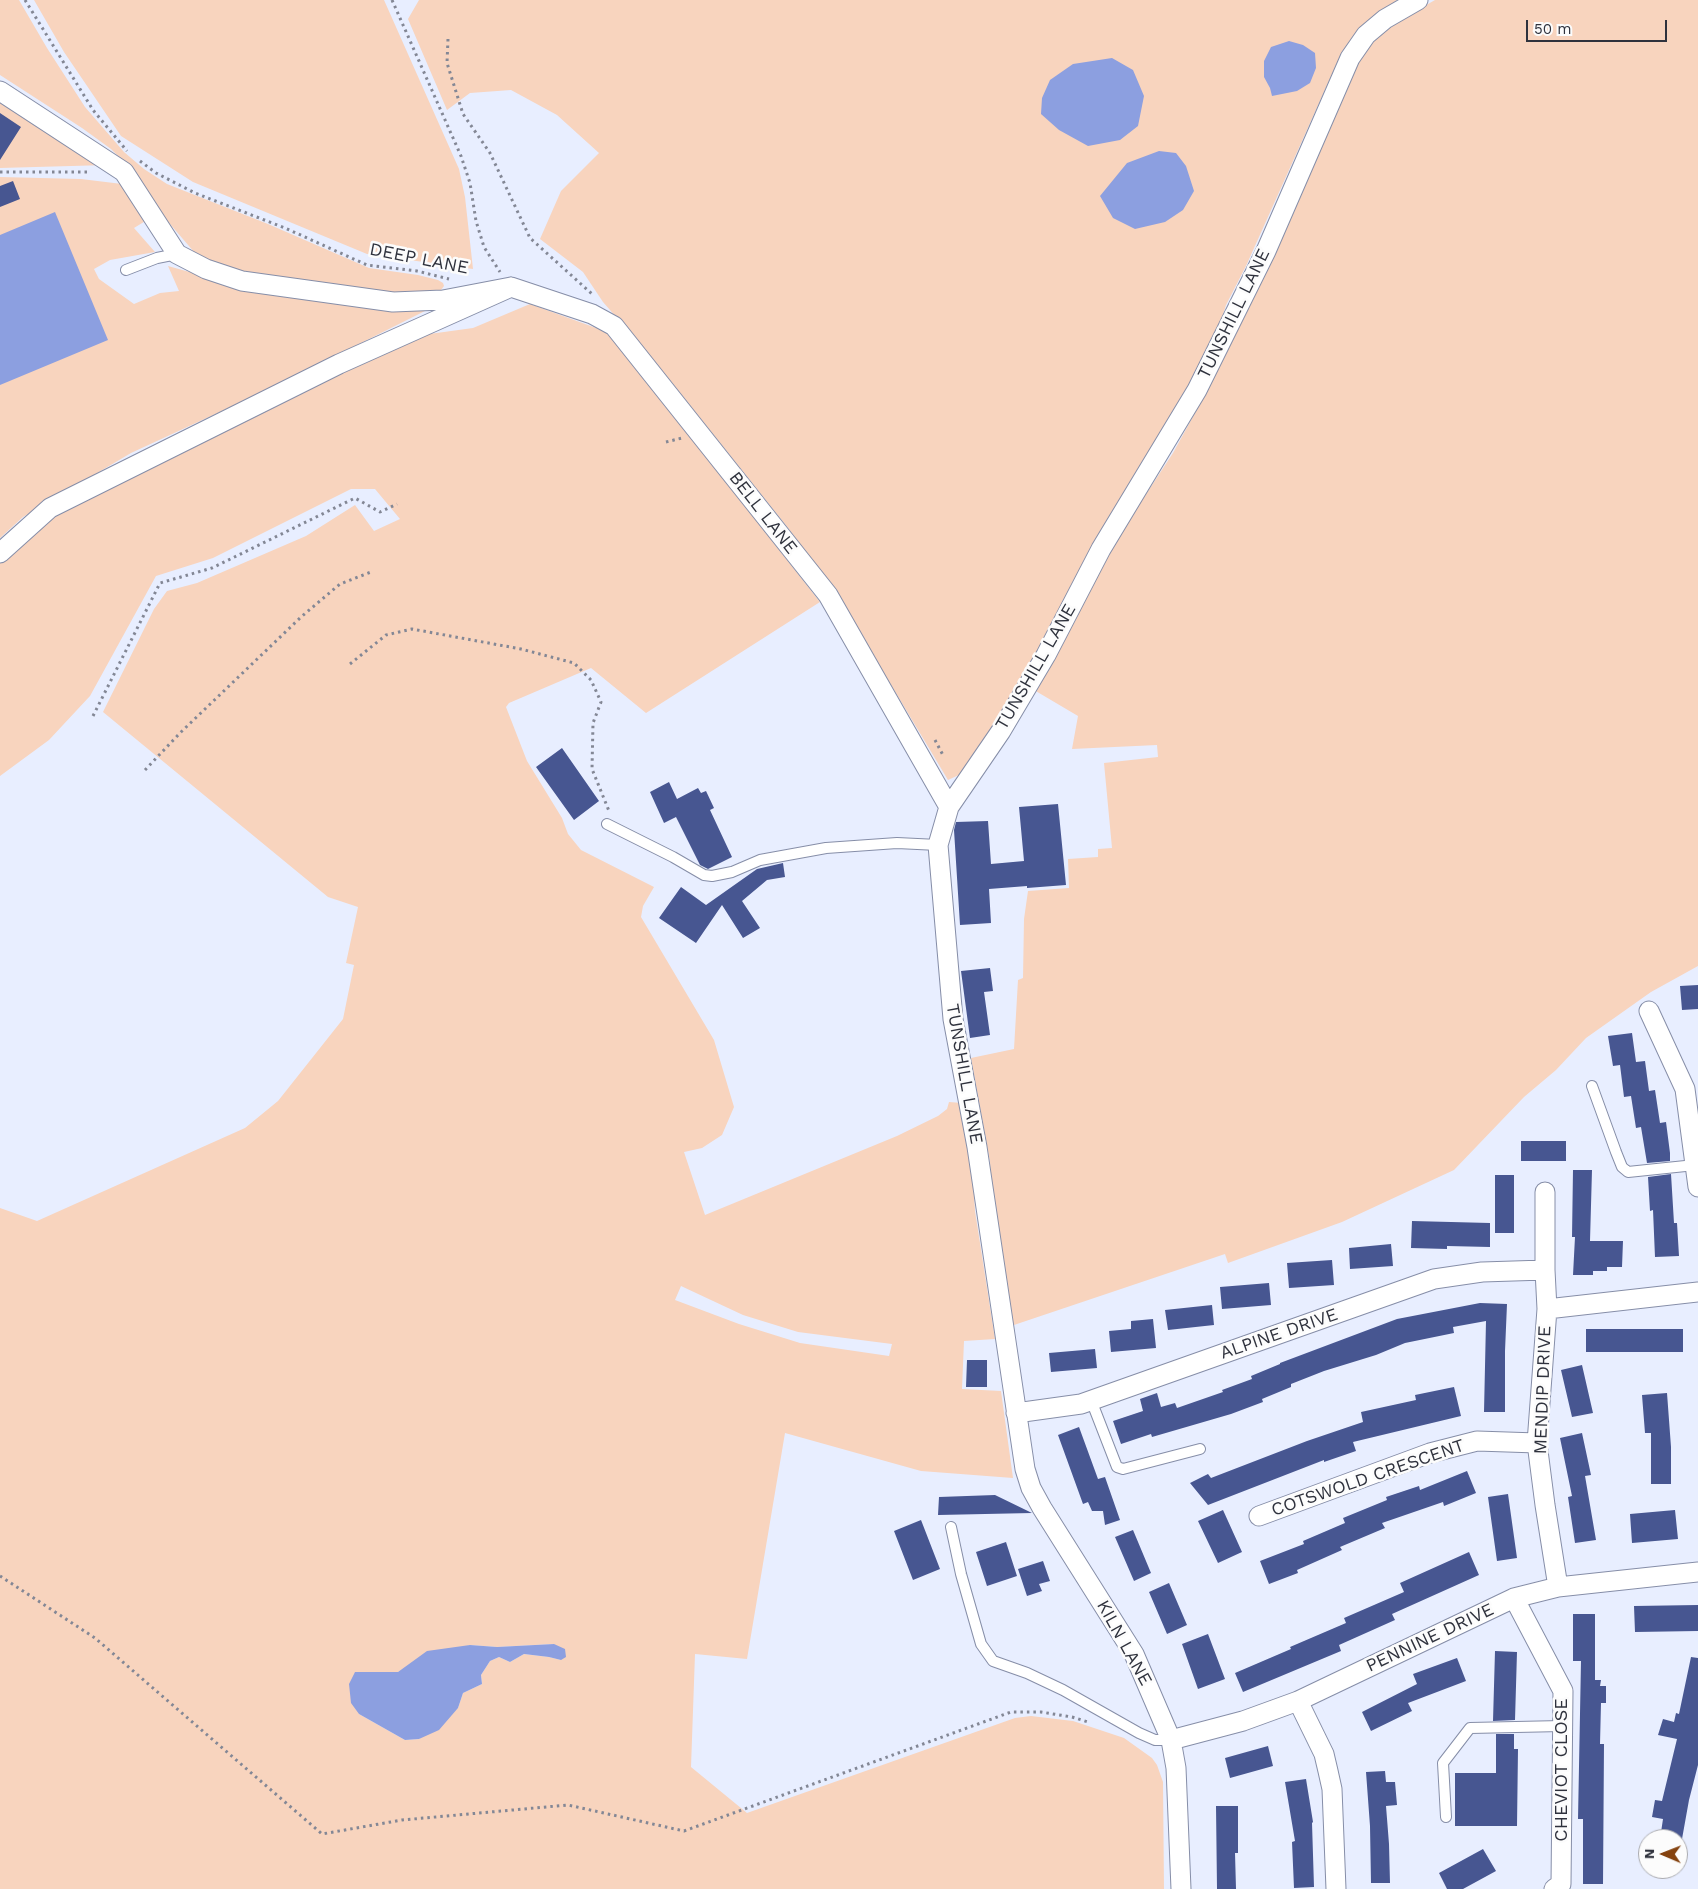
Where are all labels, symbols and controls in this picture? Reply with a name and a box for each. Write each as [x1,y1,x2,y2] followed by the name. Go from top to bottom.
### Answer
[1528,10,1669,42] scale bar
[1534,20,1571,38] text: 50 m
[368,239,470,279] street label: DEEP LANE
[1193,245,1275,383] street label: TUNSHILL LANE
[724,468,802,558] street label: BELL LANE
[991,600,1081,734] street label: TUNSHILL LANE
[941,1002,987,1146] street label: TUNSHILL LANE
[1217,1304,1341,1364] street label: ALPINE DRIVE
[1530,1325,1556,1455] street label: MENDIP DRIVE
[1269,1435,1467,1521] street label: COTSWOLD CRESCENT
[1092,1596,1156,1690] street label: KILN LANE
[1363,1599,1497,1677] street label: PENNINE DRIVE
[1551,1698,1573,1842] street label: CHEVIOT CLOSE
[1638,1829,1688,1879] north arrow
[1641,1848,1657,1859] text: N

